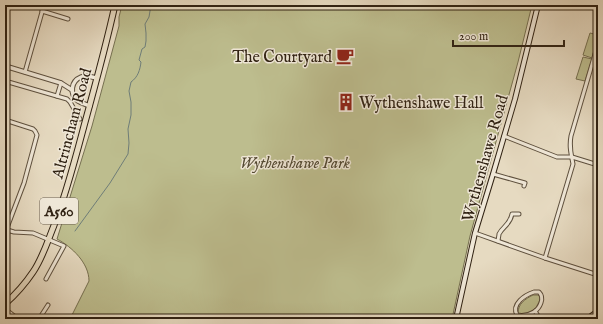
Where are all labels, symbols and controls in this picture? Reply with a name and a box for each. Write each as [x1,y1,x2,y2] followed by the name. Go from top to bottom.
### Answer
[453,22,564,48] scale bar
[459,29,488,44] text: 200 m
[335,46,355,66] cafe icon: The Courtyard
[232,48,332,68] place label: The Courtyard
[48,66,97,182] street label: Altrincham Road
[336,92,356,112] building icon: Wythenshawe Hall
[458,92,514,224] street label: Wythenshawe Road
[359,94,484,114] place label: Wythenshawe Hall
[240,154,351,174] park label: Wythenshawe Park
[40,198,78,224] road number: A560

